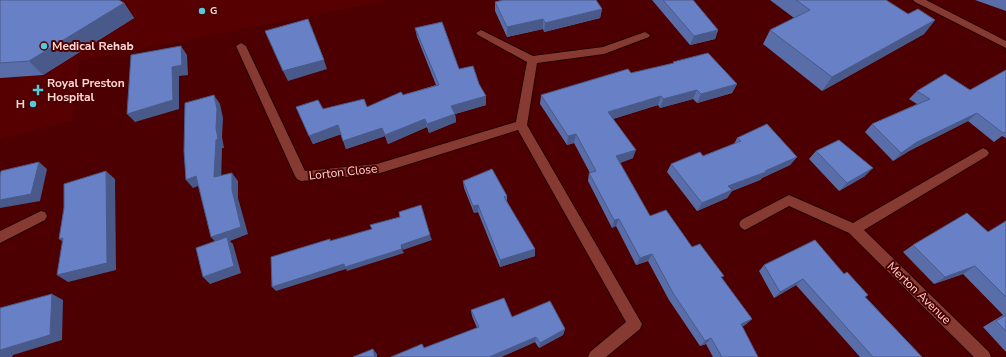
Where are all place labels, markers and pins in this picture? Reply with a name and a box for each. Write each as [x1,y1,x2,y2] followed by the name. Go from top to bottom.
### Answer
[210,4,217,18] place label: G
[197,6,207,16] marker: G
[52,38,134,54] place label: Medical Rehab
[39,41,49,51] marker: Medical Rehab
[47,75,125,105] place label: Royal Preston Hospital
[32,84,44,96] marker: Royal Preston Hospital
[16,96,25,112] place label: H
[28,99,38,109] marker: H

